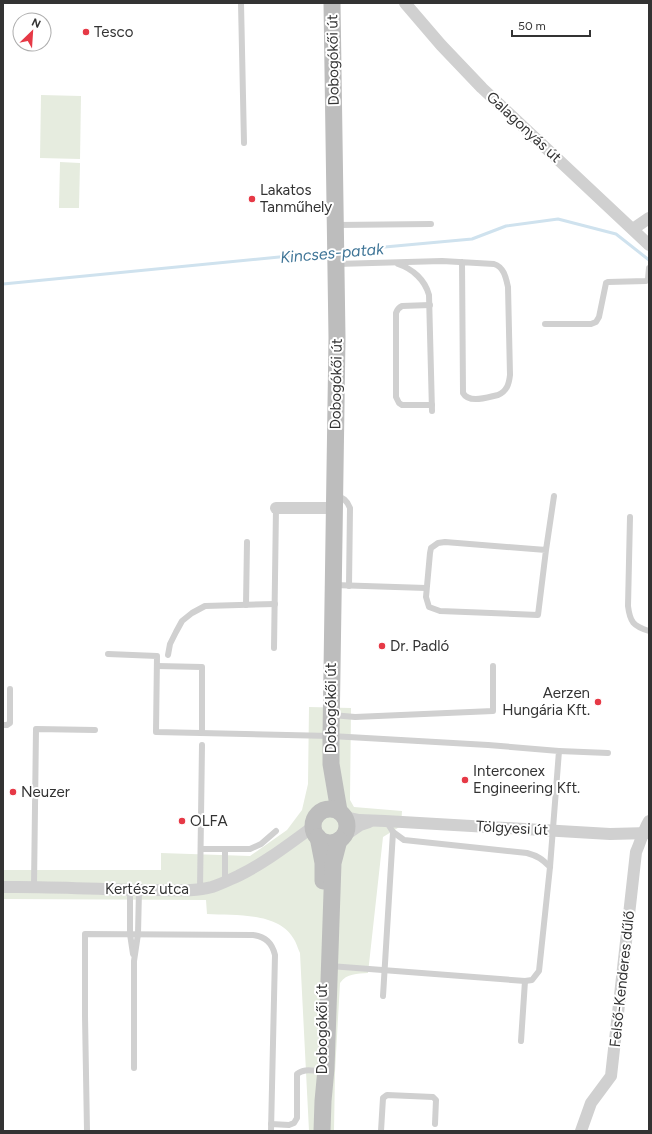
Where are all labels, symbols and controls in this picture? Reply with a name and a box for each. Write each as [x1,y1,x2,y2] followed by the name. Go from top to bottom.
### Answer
[12,12,52,52] north arrow
[512,12,590,38] scale bar
[323,14,343,106] street label: Dobogókői út
[29,16,43,31] text: N
[518,19,546,33] text: 50 m
[94,23,134,41] place label: Tesco
[81,27,91,37] marker: Tesco
[483,88,565,166] street label: Galagonyás út
[260,181,332,216] place label: Lakatos Tanműhely
[247,194,257,204] marker: Lakatos Tanműhely
[279,239,386,267] water label: Kincses-patak
[326,338,346,430] street label: Dobogókői út
[390,637,449,655] place label: Dr. Padló
[377,641,387,651] marker: Dr. Padló
[322,662,340,754] street label: Dobogókői út
[502,684,590,719] place label: Aerzen Hungária Kft.
[593,697,603,707] marker: Aerzen Hungária Kft.
[473,762,580,797] place label: Interconex Engineering Kft.
[460,775,470,785] marker: Interconex Engineering Kft.
[21,783,70,801] place label: Neuzer
[8,787,18,797] marker: Neuzer
[190,812,228,830] place label: OLFA
[177,816,187,826] marker: OLFA
[475,817,549,839] street label: Tölgyesi út
[105,880,189,898] street label: Kertész utca
[606,910,638,1048] street label: Felső-Kenderes dűlő
[313,983,331,1075] street label: Dobogókői út

